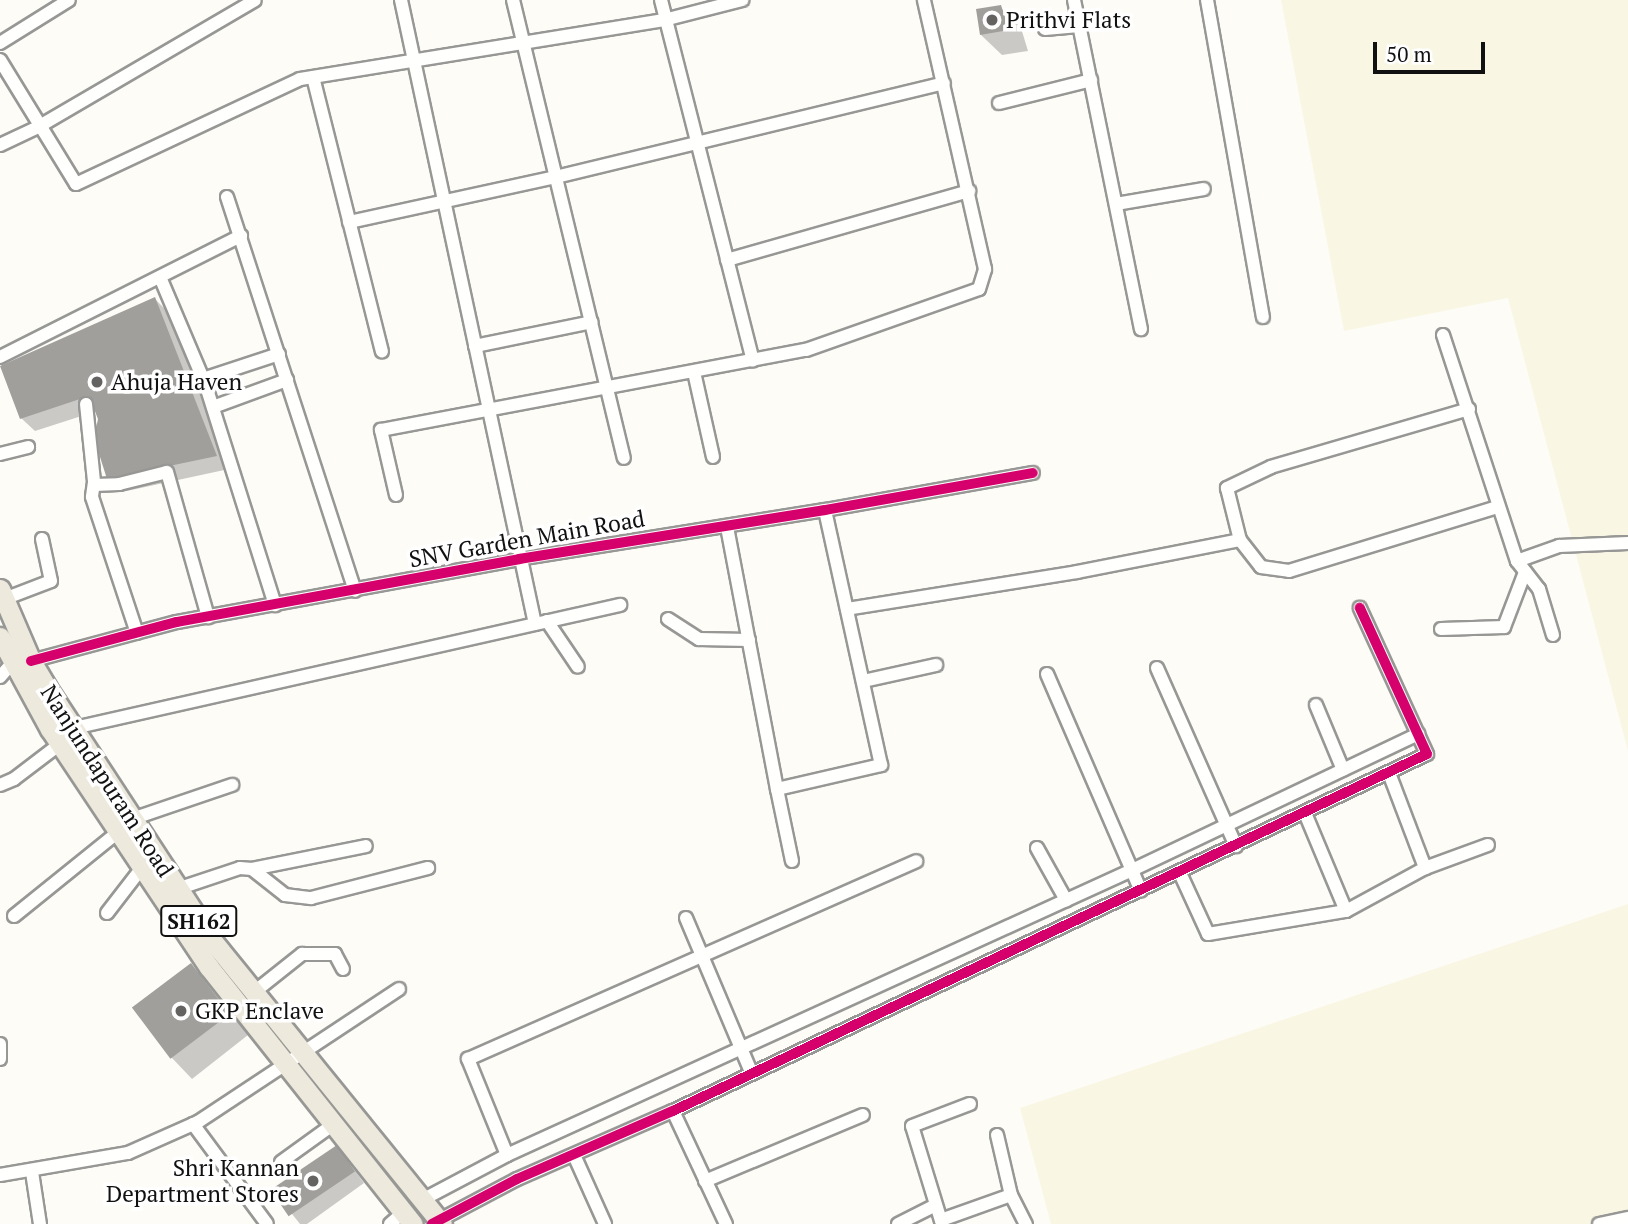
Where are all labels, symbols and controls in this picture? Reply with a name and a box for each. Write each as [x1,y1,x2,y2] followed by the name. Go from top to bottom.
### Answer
[1006,6,1131,34] place label: Prithvi Flats
[984,12,1000,28] marker: Prithvi Flats
[1376,28,1488,72] scale bar
[1386,40,1432,68] text: 50 m
[111,368,242,396] place label: Ahuja Haven
[89,374,105,390] marker: Ahuja Haven
[407,505,647,573] street label: SNV Garden Main Road
[35,680,179,882] street label: Nanjundapuram Road
[159,904,239,939] road number: SH162
[195,997,324,1025] place label: GKP Enclave
[173,1003,189,1019] marker: GKP Enclave
[106,1154,299,1208] place label: Shri Kannan Department Stores
[305,1173,321,1189] marker: Shri Kannan Department Stores

